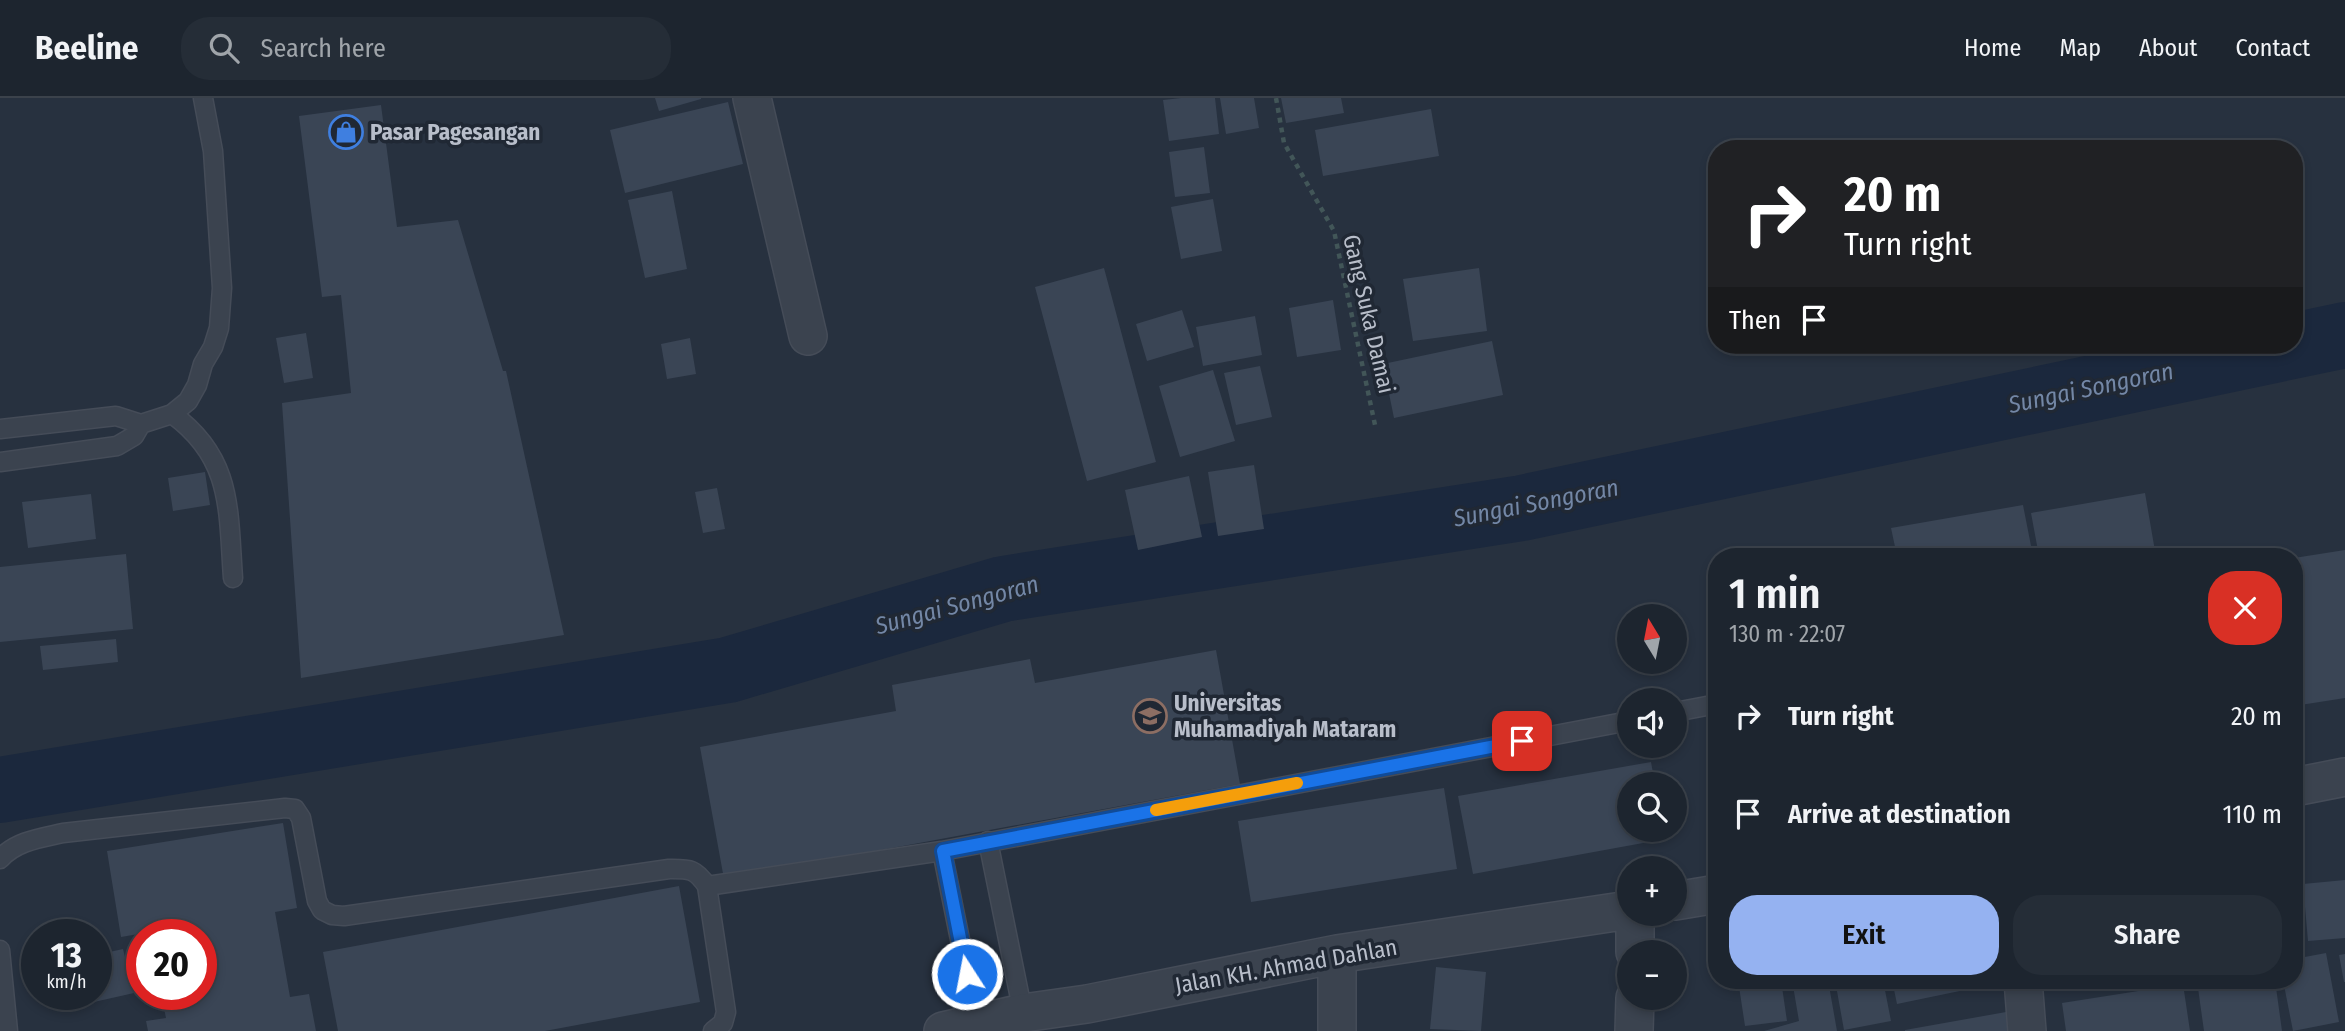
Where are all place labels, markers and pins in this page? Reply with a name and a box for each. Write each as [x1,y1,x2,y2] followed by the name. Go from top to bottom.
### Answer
[327,113,365,151] shop icon: Pasar Pagesangan
[370,118,540,146] place label: Pasar Pagesangan
[1174,689,1396,743] place label: Universitas Muhamadiyah Mataram
[1131,697,1169,735] school or university icon: Universitas Muhamadiyah Mataram
[1492,711,1552,771] pin

